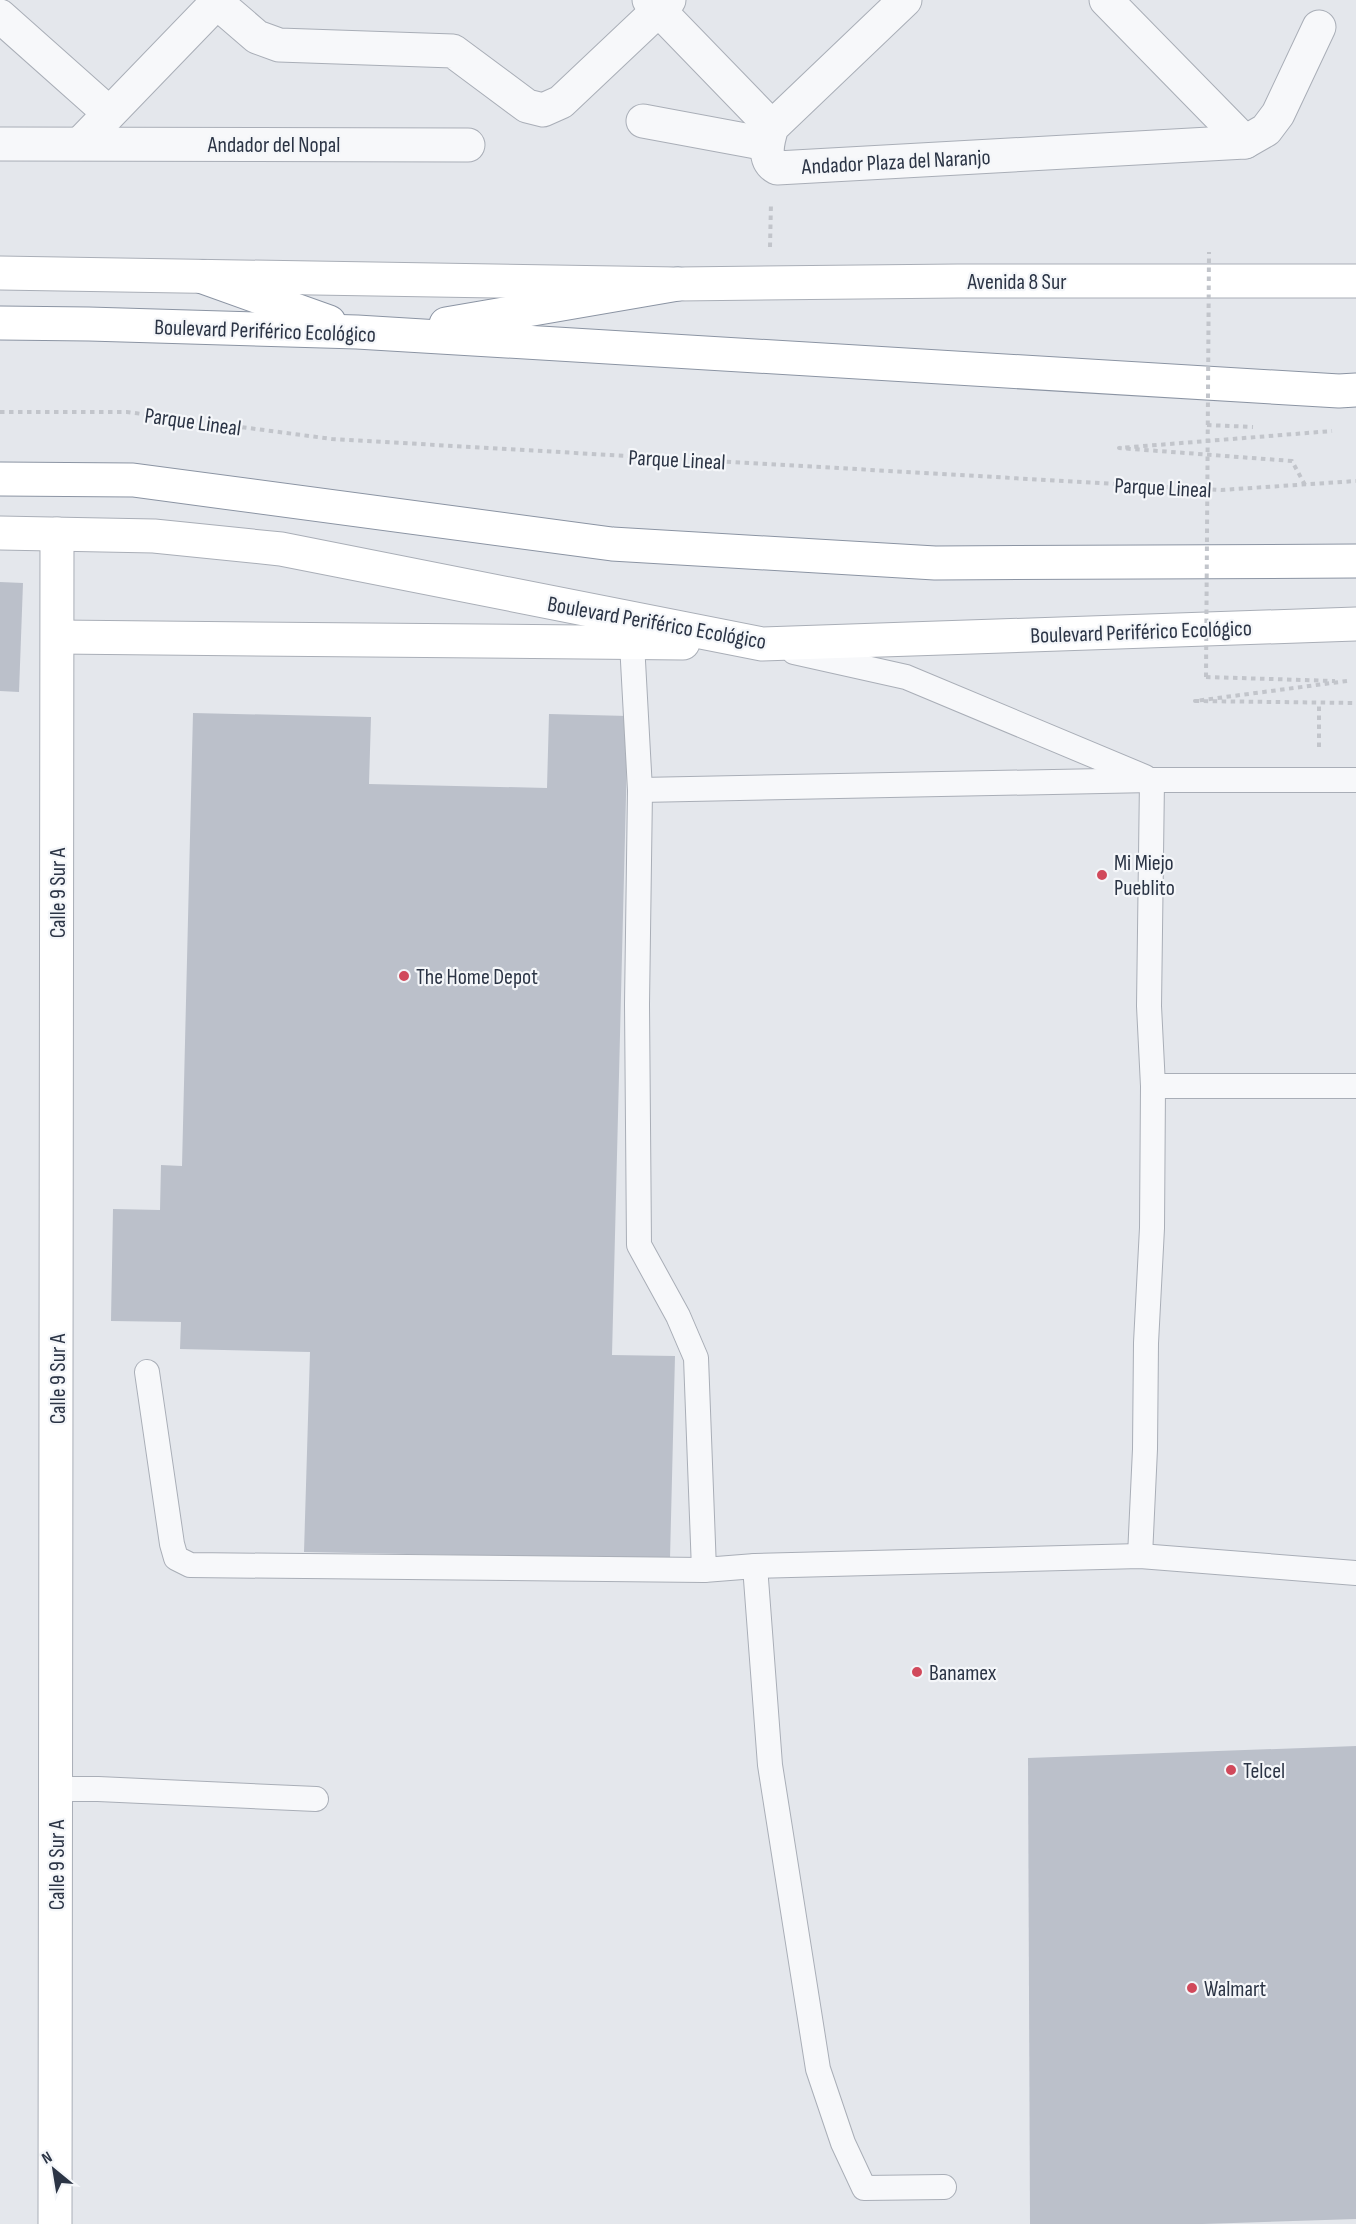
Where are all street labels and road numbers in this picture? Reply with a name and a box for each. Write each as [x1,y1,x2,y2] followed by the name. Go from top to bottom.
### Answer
[207,132,340,159] street label: Andador del Nopal
[800,144,991,181] street label: Andador Plaza del Naranjo
[966,269,1067,296] street label: Avenida 8 Sur
[154,314,376,349] street label: Boulevard Periférico Ecológico
[143,402,243,443] street label: Parque Lineal
[628,444,726,477] street label: Parque Lineal
[1114,472,1212,505] street label: Parque Lineal
[545,591,768,656] street label: Boulevard Periférico Ecológico
[1030,615,1252,650] street label: Boulevard Periférico Ecológico
[45,847,72,938] street label: Calle 9 Sur A
[45,1333,72,1424] street label: Calle 9 Sur A
[44,1819,71,1910] street label: Calle 9 Sur A

